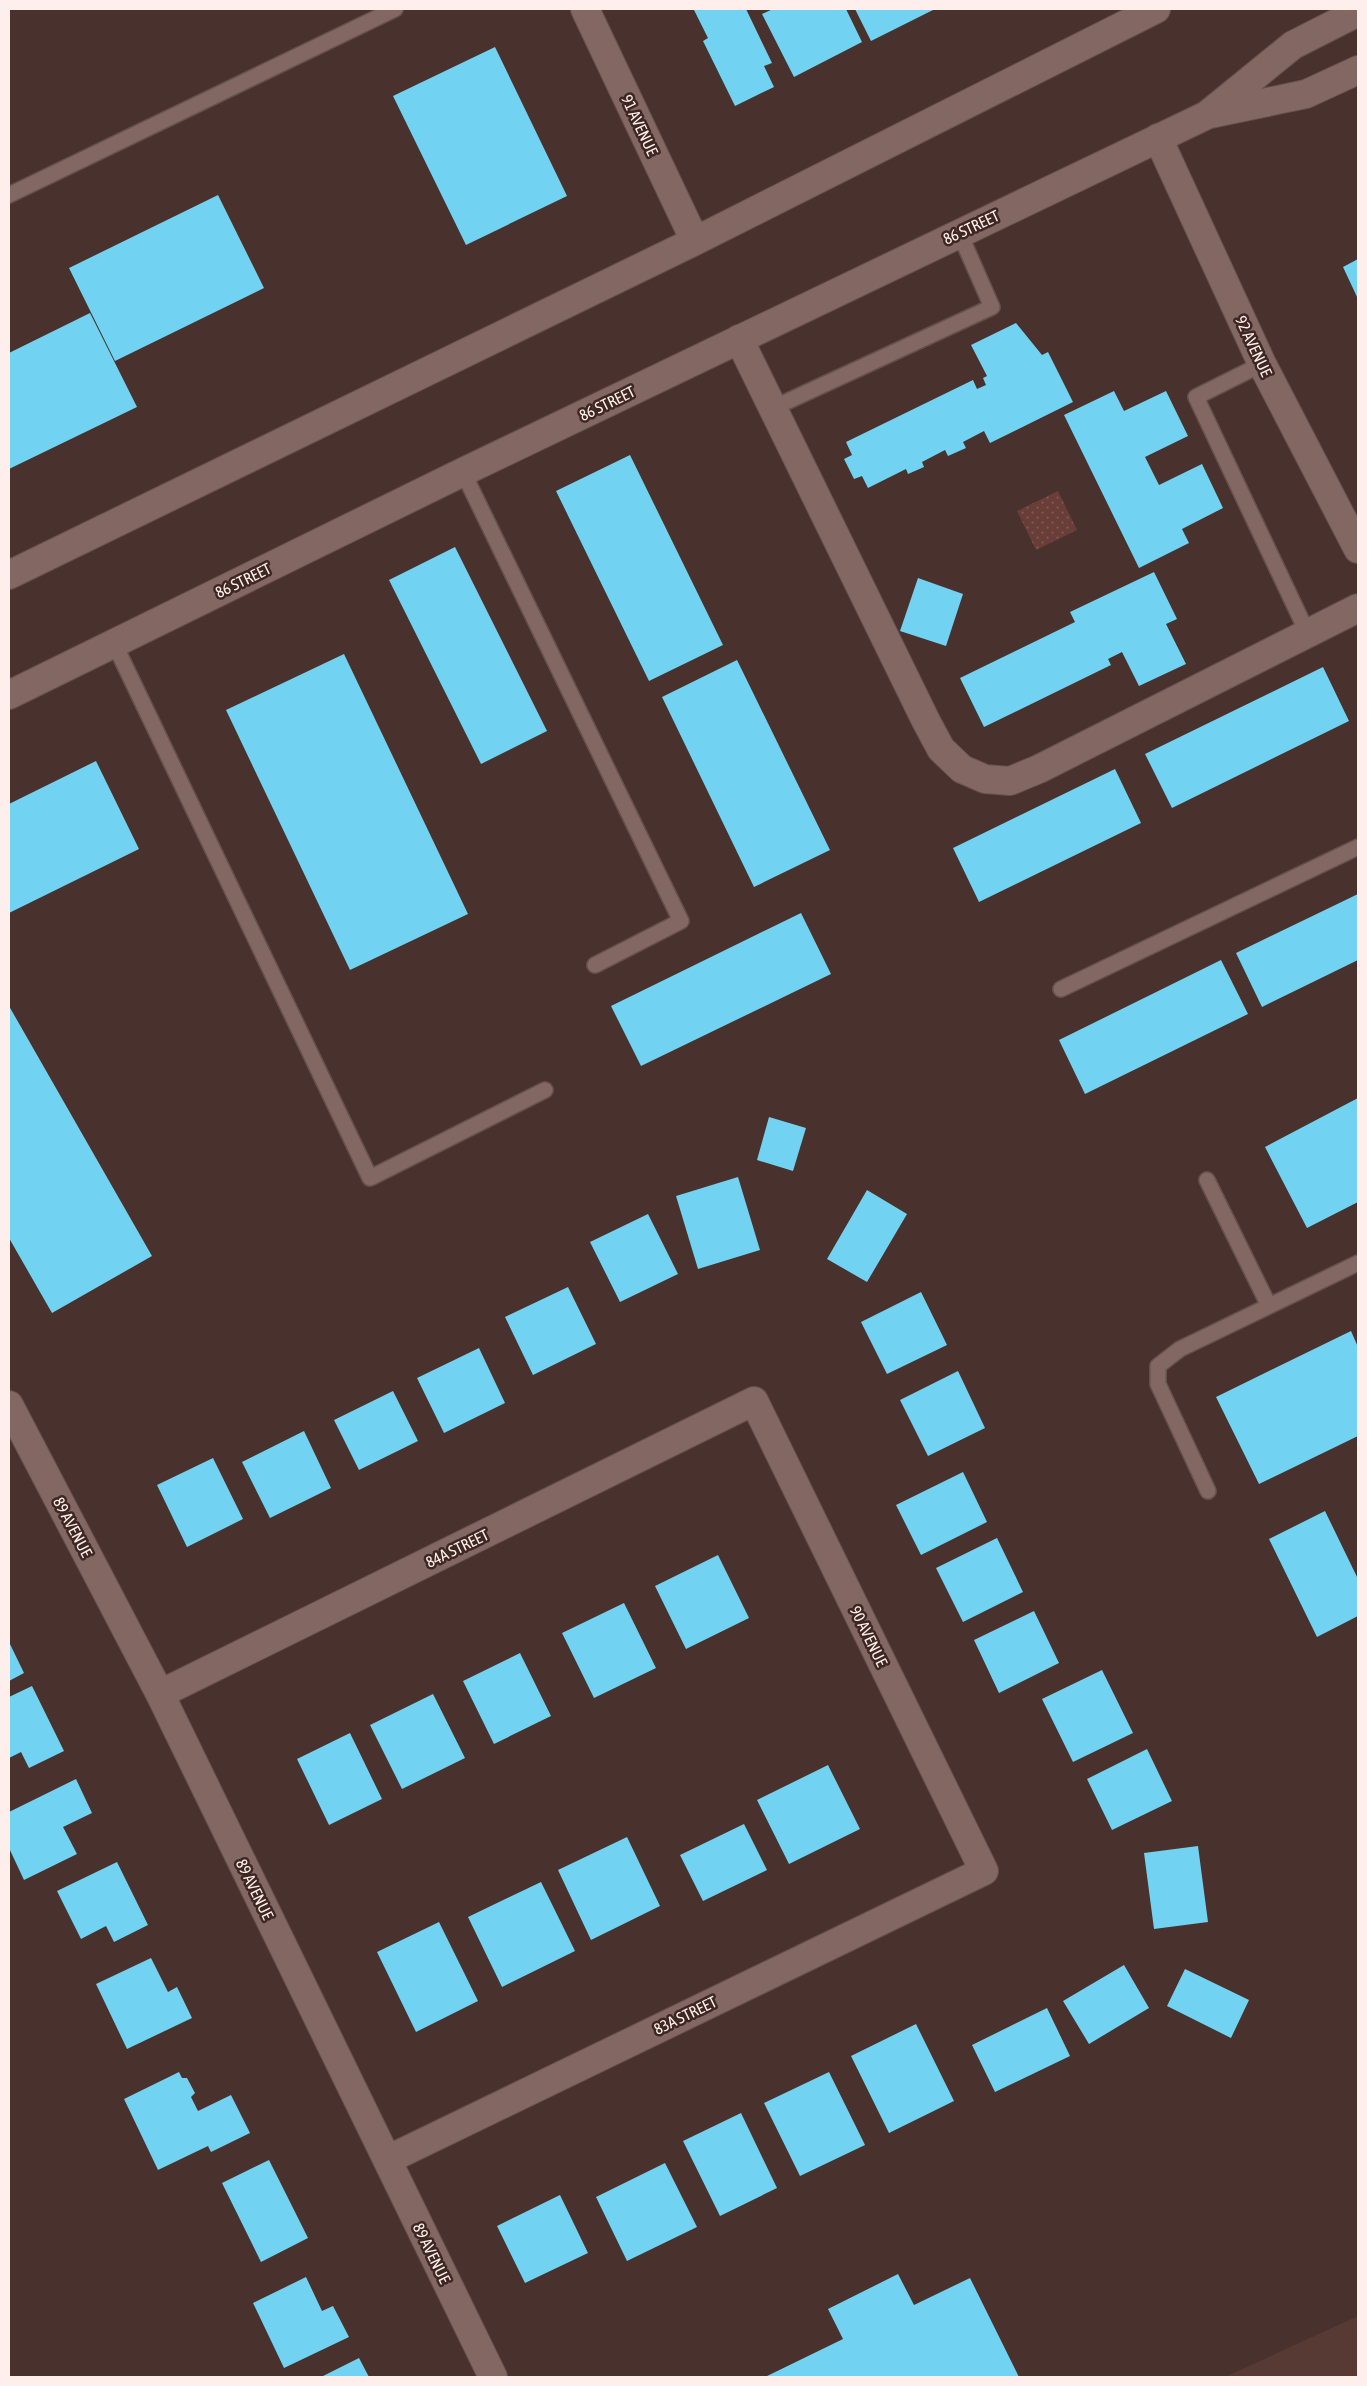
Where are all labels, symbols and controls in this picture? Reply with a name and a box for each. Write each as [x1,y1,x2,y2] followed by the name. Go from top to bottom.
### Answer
[618,92,662,158] street label: 91 AVENUE
[940,206,1002,248] street label: 86 STREET
[1232,313,1276,379] street label: 92 AVENUE
[576,382,638,424] street label: 86 STREET
[212,559,274,601] street label: 86 STREET
[50,1494,96,1560] street label: 89 AVENUE
[423,1525,491,1571] street label: 84A STREET
[847,1603,891,1669] street label: 90 AVENUE
[233,1856,277,1922] street label: 89 AVENUE
[651,1992,719,2038] street label: 83A STREET
[410,2220,454,2286] street label: 89 AVENUE

